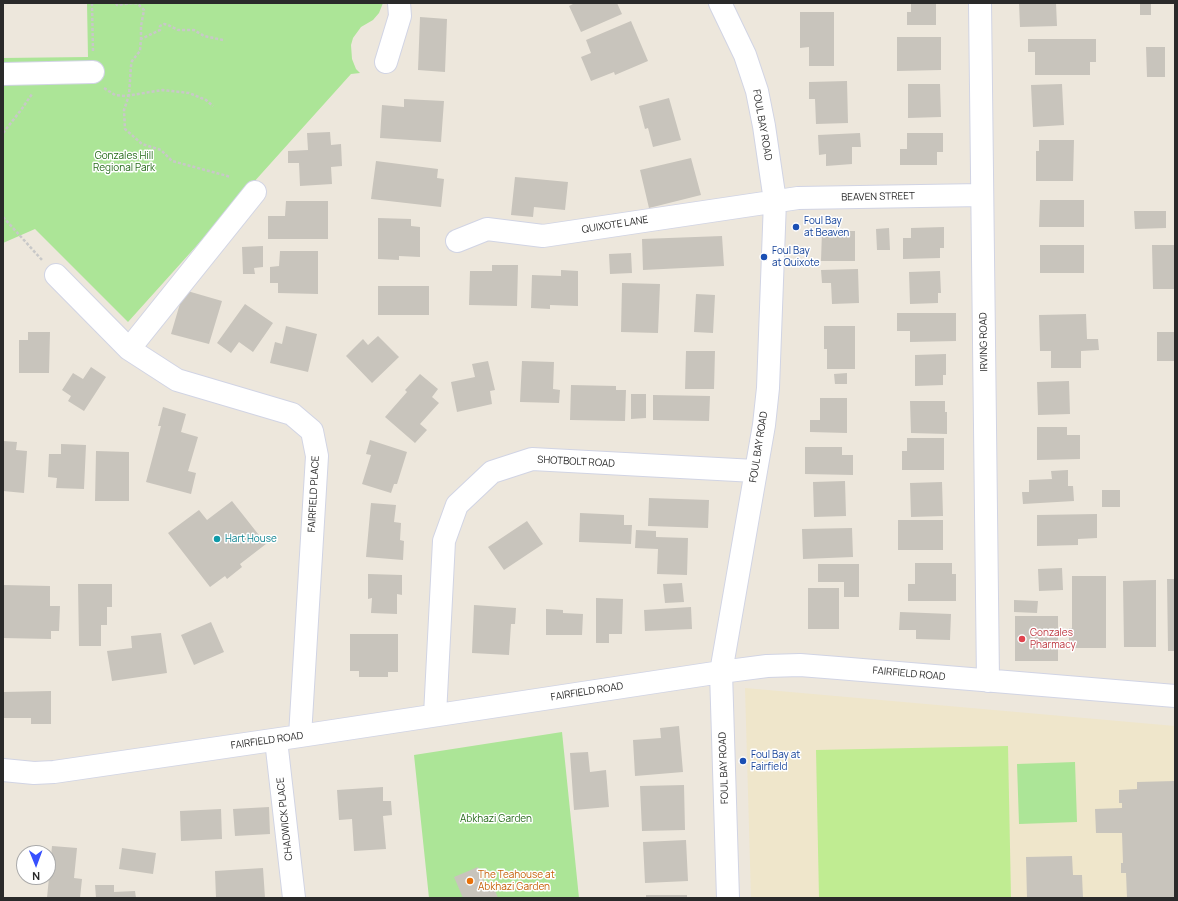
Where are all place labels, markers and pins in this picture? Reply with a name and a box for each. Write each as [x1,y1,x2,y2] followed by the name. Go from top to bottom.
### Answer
[804,215,849,238] place label: Foul Bay at Beaven
[791,222,801,232] marker: Foul Bay at Beaven
[772,245,820,268] place label: Foul Bay at Quixote
[759,252,769,262] marker: Foul Bay at Quixote
[225,533,277,545] place label: Hart House
[212,534,222,544] marker: Hart House
[1030,627,1076,650] place label: Gonzales Pharmacy
[1017,634,1027,644] marker: Gonzales Pharmacy
[751,749,800,772] place label: Foul Bay at Fairfield
[738,756,748,766] marker: Foul Bay at Fairfield
[478,869,555,892] place label: The Teahouse at Abkhazi Garden
[465,876,475,886] marker: The Teahouse at Abkhazi Garden

